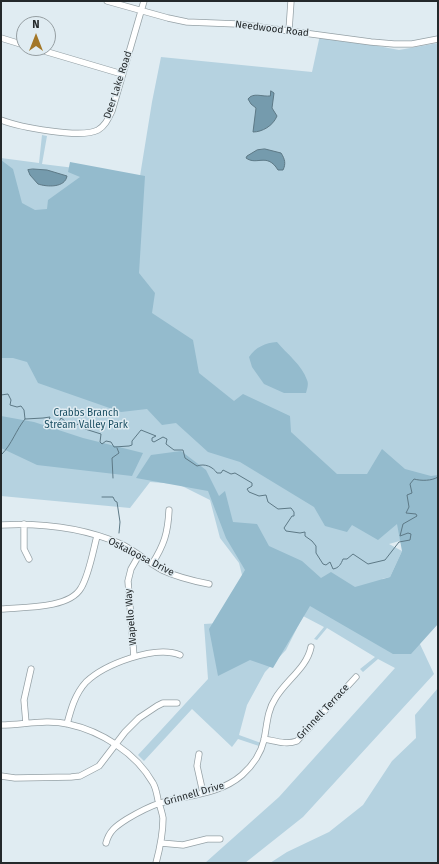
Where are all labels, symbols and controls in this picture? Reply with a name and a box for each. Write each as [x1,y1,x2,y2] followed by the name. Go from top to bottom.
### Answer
[16,16,56,56] north arrow
[32,18,40,31] text: N
[234,19,310,39] street label: Needwood Road
[101,50,135,120] street label: Deer Lake Road
[44,407,128,430] park label: Crabbs Branch Stream Valley Park
[106,535,176,579] street label: Oskaloosa Drive
[123,588,139,646] street label: Wapello Way
[294,682,352,742] street label: Grinnell Terrace
[162,780,226,808] street label: Grinnell Drive

